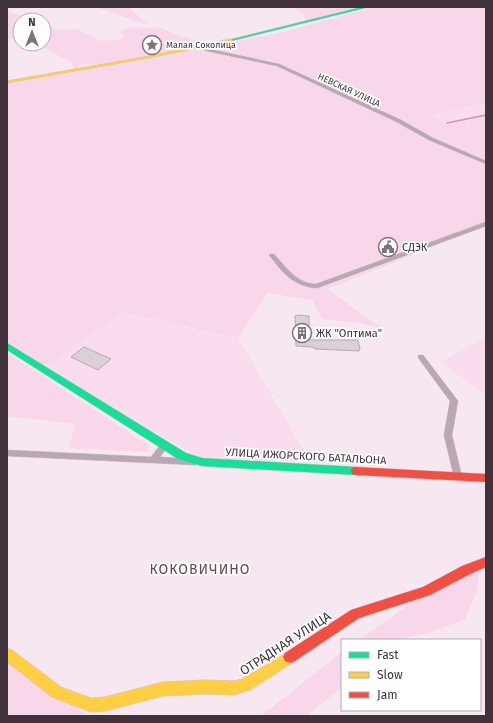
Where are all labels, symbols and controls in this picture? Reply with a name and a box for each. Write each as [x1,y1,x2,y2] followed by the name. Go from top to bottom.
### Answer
[12,12,52,52] north arrow
[28,16,36,29] text: N
[141,34,163,56] place icon: Малая Соколица
[166,40,236,50] place label: Малая Соколица
[316,71,383,109] street label: НЕВСКАЯ УЛИЦА
[377,236,399,258] public building icon: СДЭК
[402,241,428,254] place label: СДЭК
[291,322,313,344] building icon: ЖК "Оптима"
[316,327,382,340] place label: ЖК "Оптима"
[225,446,388,467] street label: УЛИЦА ИЖОРСКОГО БАТАЛЬОНА
[150,561,250,578] district label: КОКОВИЧИНО
[237,608,334,678] street label: ОТРАДНАЯ УЛИЦА
[341,639,481,711] legend
[377,648,399,662] text: Fast
[377,668,403,682] text: Slow
[377,688,397,702] text: Jam

